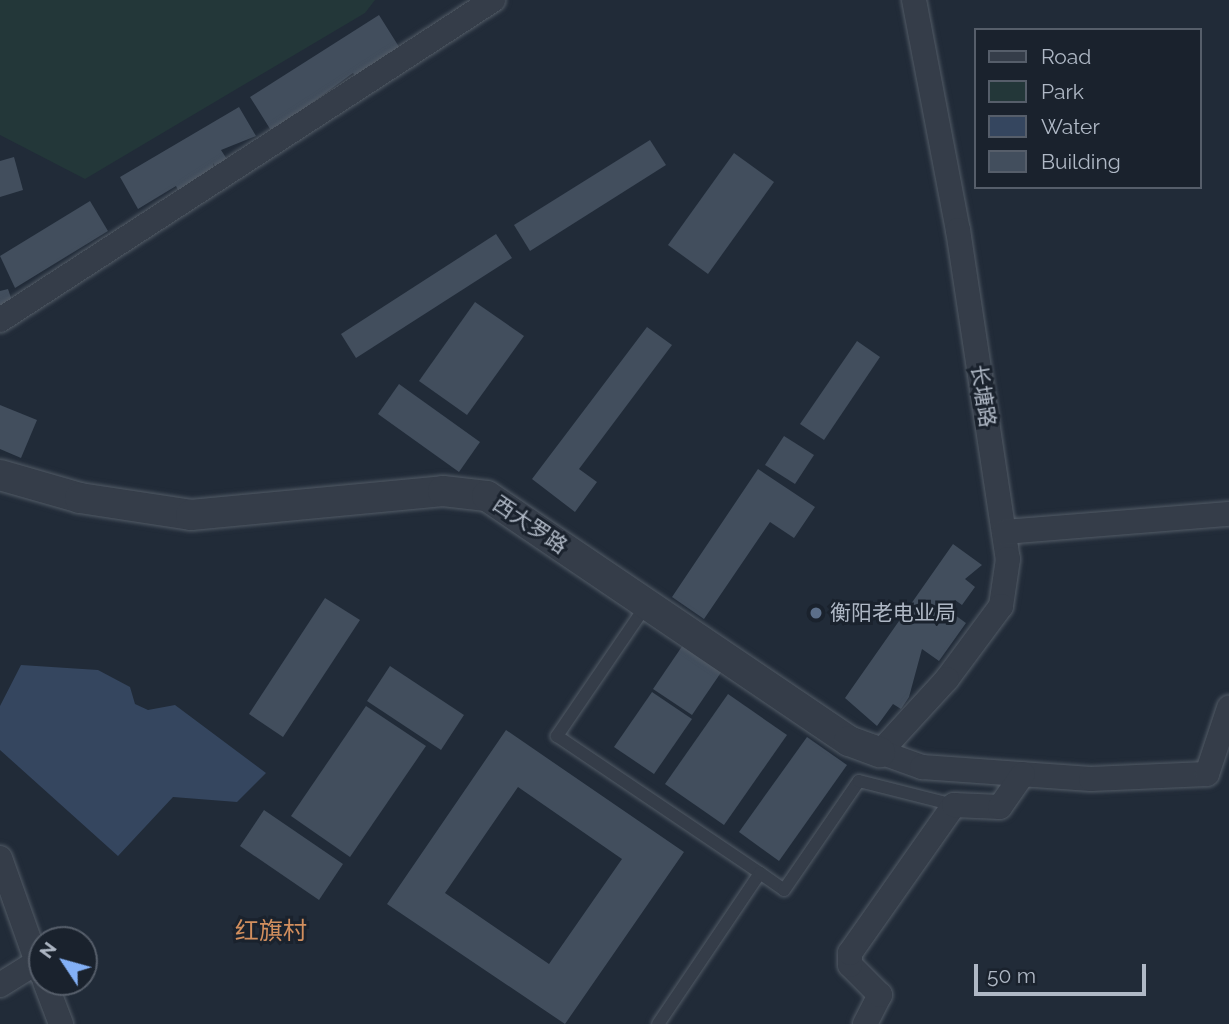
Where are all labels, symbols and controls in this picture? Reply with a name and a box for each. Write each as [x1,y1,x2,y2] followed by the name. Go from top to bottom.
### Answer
[974,28,1201,189] legend
[1041,44,1091,69] text: Road
[1041,79,1084,104] text: Park
[1041,114,1100,139] text: Water
[1041,149,1121,174] text: Building
[966,363,1000,429] street label: 长塘路
[488,491,572,559] street label: 西大罗路
[830,600,956,626] place label: 衡阳老电业局
[808,605,824,621] marker: 衡阳老电业局
[235,917,307,945] district label: 红旗村
[28,926,98,996] north arrow
[34,938,61,962] text: N
[977,950,1148,994] scale bar
[987,963,1036,988] text: 50 m

